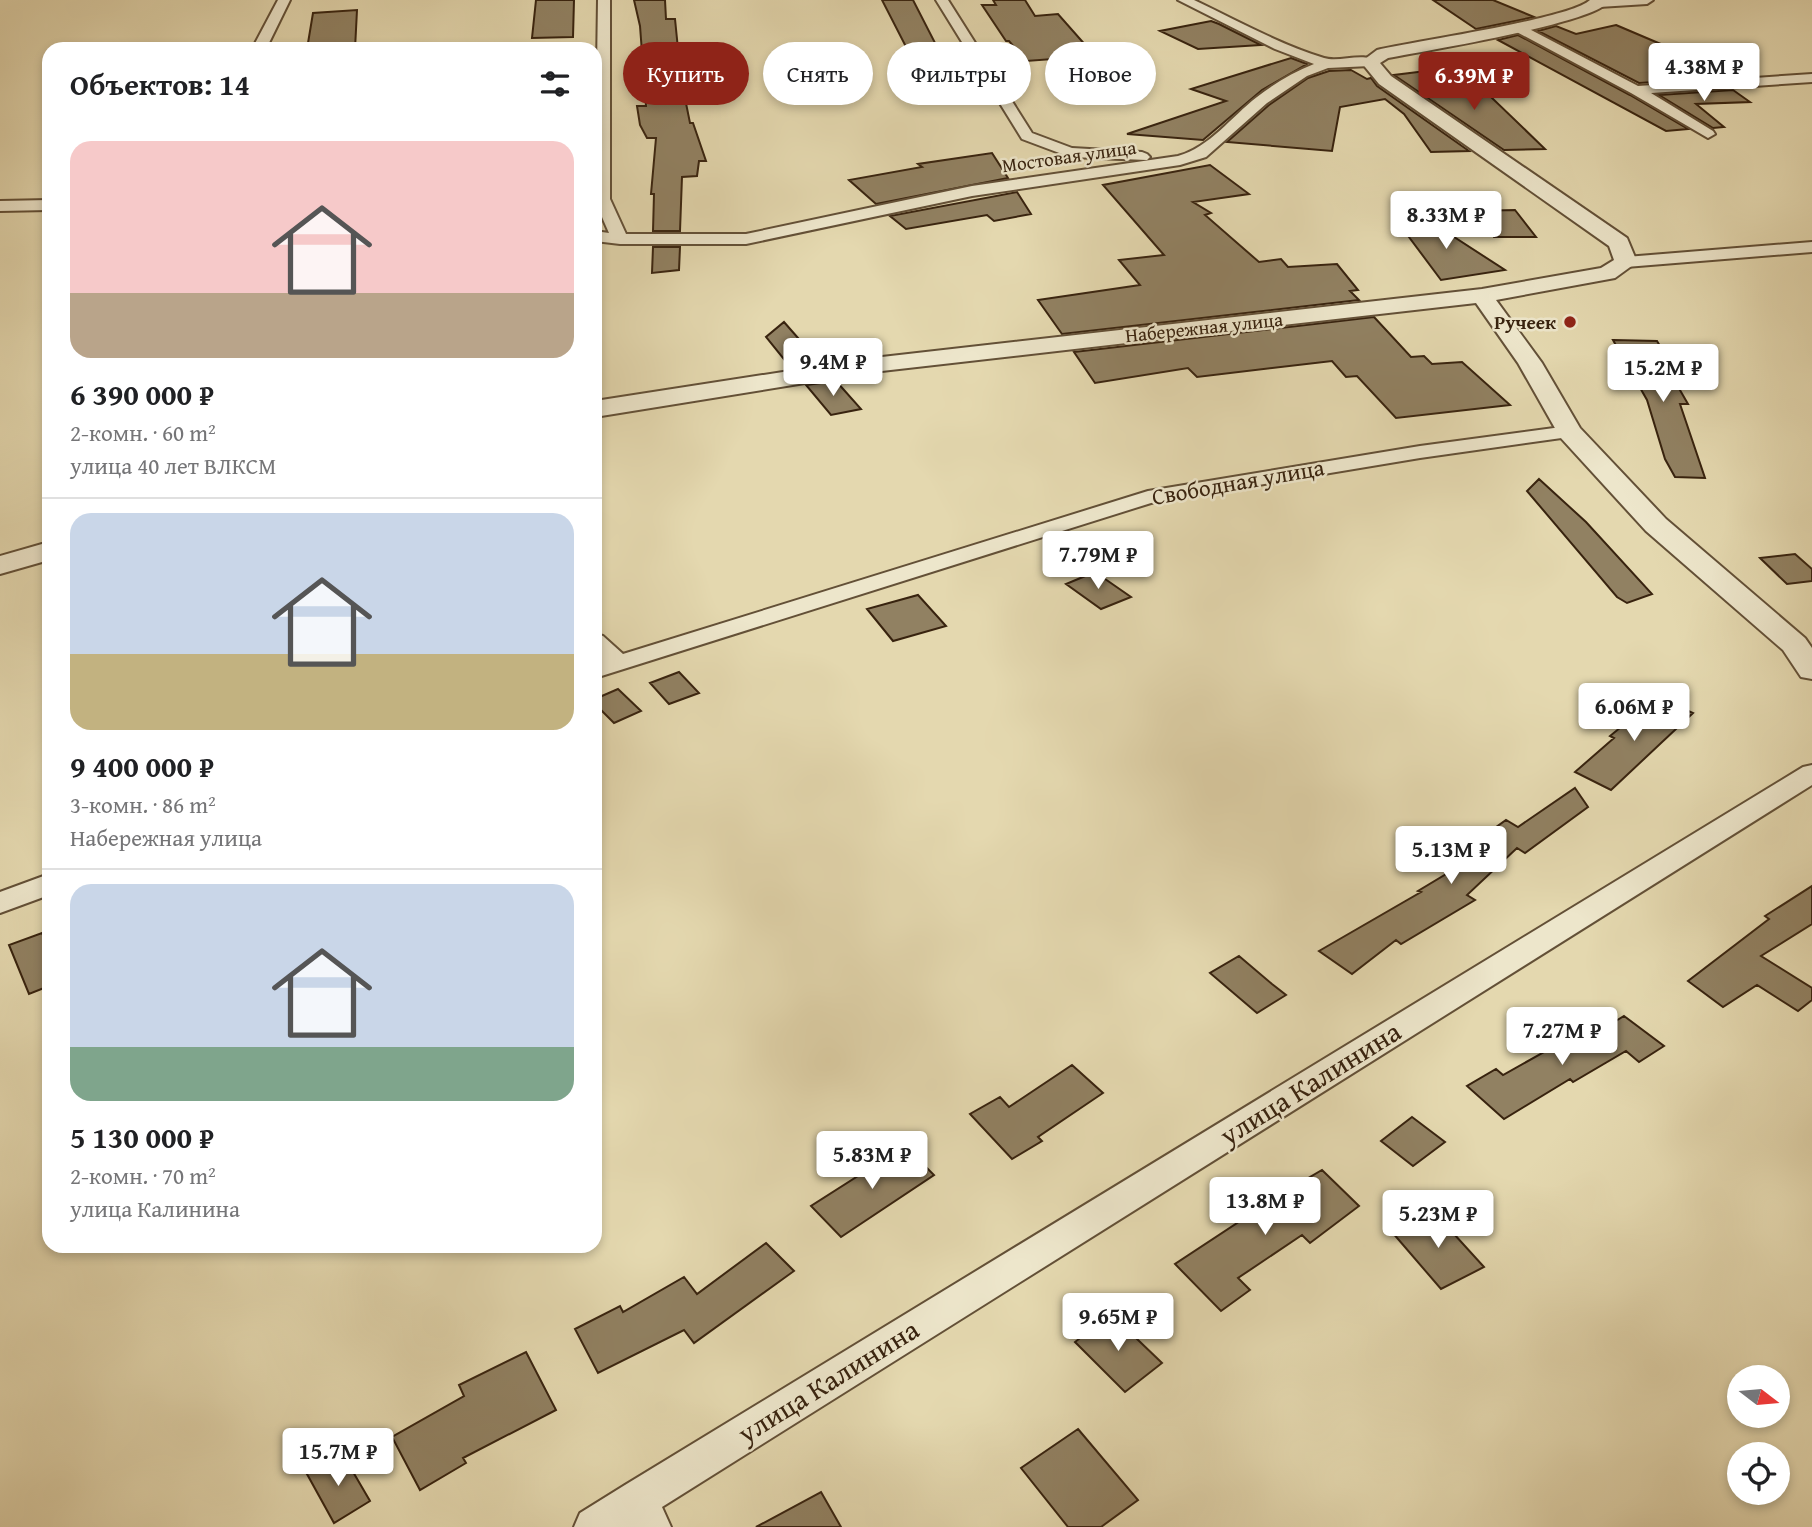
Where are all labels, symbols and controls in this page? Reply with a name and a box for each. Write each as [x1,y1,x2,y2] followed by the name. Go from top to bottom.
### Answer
[623,42,749,105] chip: Купить
[763,42,873,105] chip: Снять
[887,42,1031,105] chip: Фильтры
[1045,42,1156,105] chip: Новое
[1639,43,1769,103] pin: 4.38M ₽
[1664,49,1744,82] text: 4.38M ₽
[1409,52,1539,112] pin: 6.39M ₽
[1434,58,1514,91] text: 6.39M ₽
[70,62,250,106] text: Объектов: 14
[536,65,574,103] icon: filters
[1000,133,1138,179] street label: Мостовая улица
[259,187,385,313] icon: home
[1381,191,1511,251] pin: 8.33M ₽
[1406,197,1486,230] text: 8.33M ₽
[1124,305,1284,349] street label: Набережная улица
[1494,308,1556,336] place label: Ручеек
[1562,314,1578,330] marker: Ручеек
[776,338,890,398] pin: 9.4M ₽
[799,344,867,377] text: 9.4M ₽
[1598,344,1728,404] pin: 15.2M ₽
[1623,350,1703,383] text: 15.2M ₽
[70,372,214,416] text: 6 390 000 ₽
[70,416,216,449] text: 2-комн. · 60 m²
[70,449,276,482] text: улица 40 лет ВЛКСМ
[1149,450,1327,513] street label: Свободная улица
[1033,532,1163,591] pin: 7.79M ₽
[1058,537,1138,570] text: 7.79M ₽
[259,559,385,685] icon: home
[1569,684,1699,743] pin: 6.06M ₽
[1594,689,1674,722] text: 6.06M ₽
[70,744,214,788] text: 9 400 000 ₽
[70,788,216,821] text: 3-комн. · 86 m²
[70,821,262,854] text: Набережная улица
[1386,826,1516,886] pin: 5.13M ₽
[1411,832,1491,865] text: 5.13M ₽
[259,930,385,1056] icon: home
[1497,1007,1627,1067] pin: 7.27M ₽
[1210,1010,1409,1155] street label: улица Калинина
[1522,1013,1602,1046] text: 7.27M ₽
[70,1115,214,1159] text: 5 130 000 ₽
[807,1132,937,1191] pin: 5.83M ₽
[832,1137,912,1170] text: 5.83M ₽
[70,1159,216,1192] text: 2-комн. · 70 m²
[1200,1178,1330,1237] pin: 13.8M ₽
[1225,1183,1305,1216] text: 13.8M ₽
[1373,1190,1503,1250] pin: 5.23M ₽
[70,1192,240,1225] text: улица Калинина
[1398,1196,1478,1229] text: 5.23M ₽
[1053,1294,1183,1353] pin: 9.65M ₽
[1078,1299,1158,1332] text: 9.65M ₽
[728,1308,927,1453] street label: улица Калинина
[1727,1365,1790,1428] north arrow
[1727,1365,1790,1505] map controls
[273,1428,403,1488] pin: 15.7M ₽
[298,1434,378,1467] text: 15.7M ₽
[1727,1442,1790,1505] button: locate

